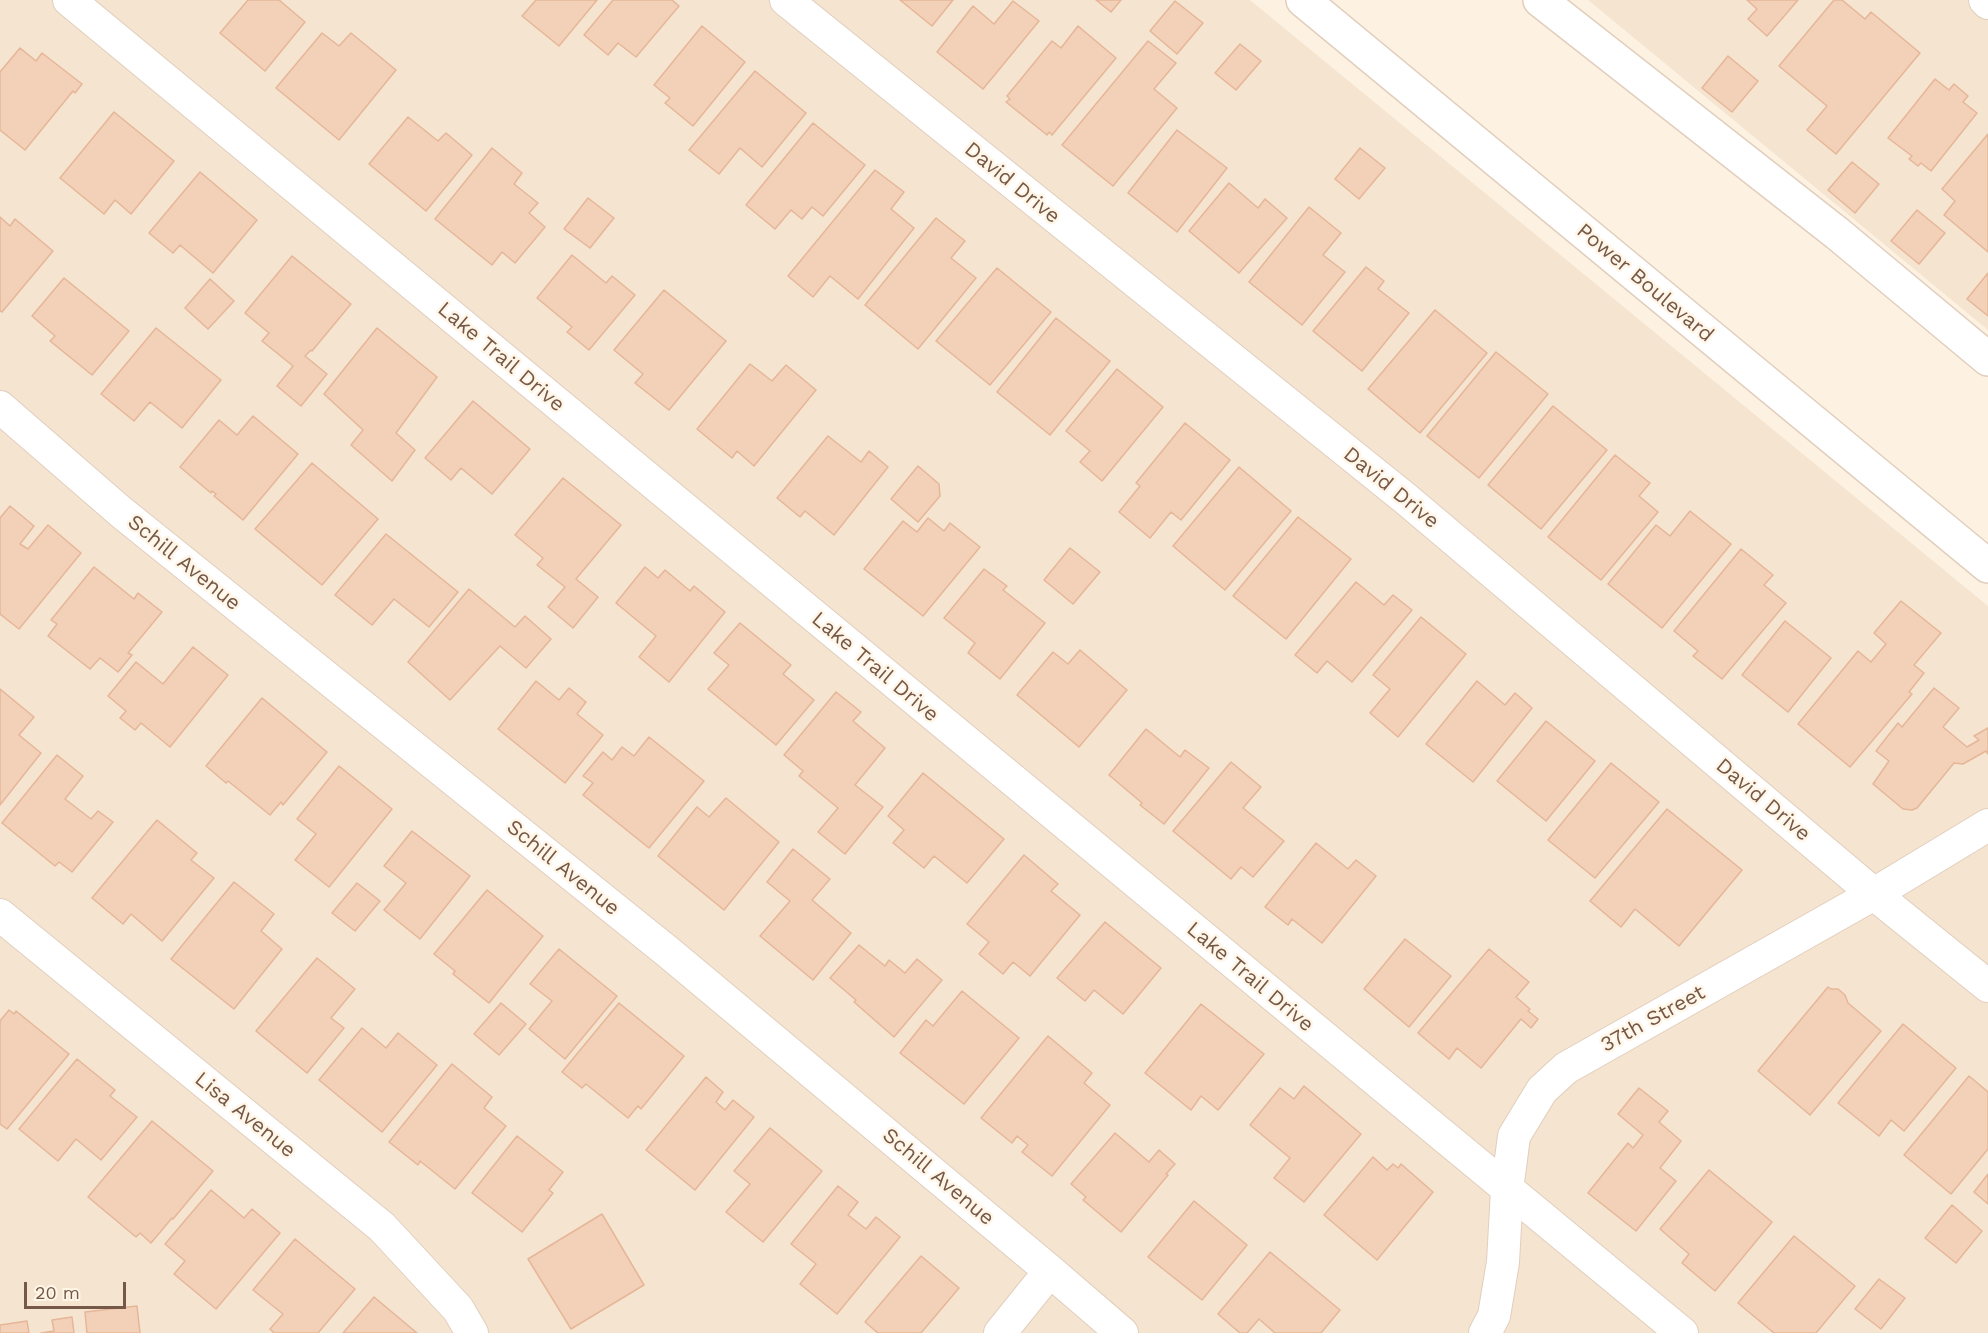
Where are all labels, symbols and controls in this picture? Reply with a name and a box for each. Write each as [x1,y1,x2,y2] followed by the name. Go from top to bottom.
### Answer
[959,137,1065,229] street label: David Drive
[1571,218,1719,348] street label: Power Boulevard
[432,297,570,417] street label: Lake Trail Drive
[1338,442,1444,534] street label: David Drive
[122,510,246,616] street label: Schill Avenue
[806,607,944,727] street label: Lake Trail Drive
[1711,753,1815,847] street label: David Drive
[501,815,625,921] street label: Schill Avenue
[1181,917,1319,1037] street label: Lake Trail Drive
[1596,980,1710,1058] street label: 37th Street
[189,1067,301,1163] street label: Lisa Avenue
[877,1123,999,1231] street label: Schill Avenue
[27,1270,129,1308] scale bar
[35,1282,80,1303] text: 20 m

